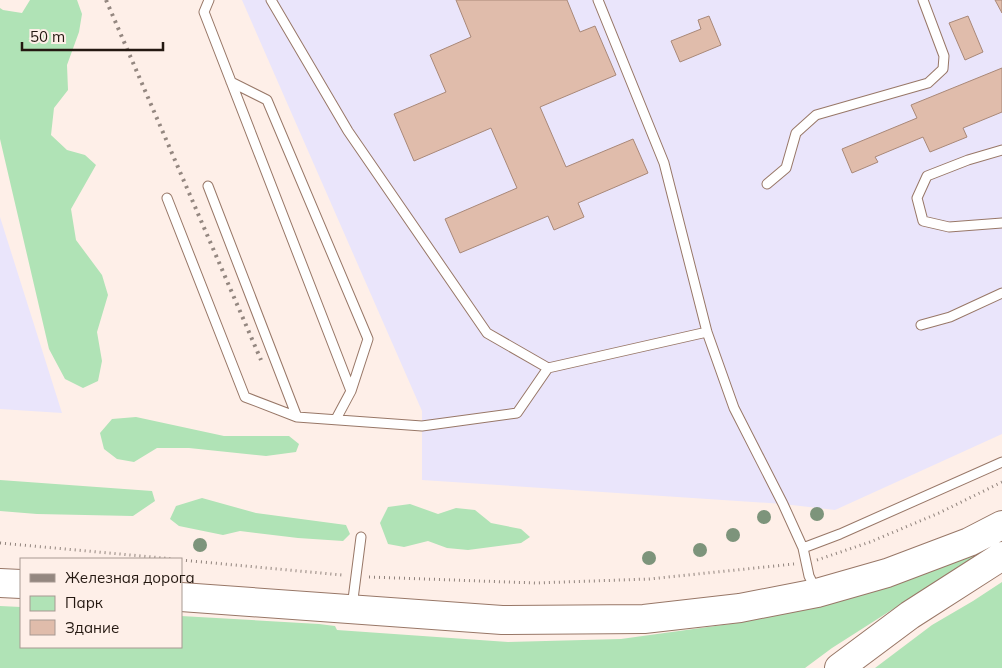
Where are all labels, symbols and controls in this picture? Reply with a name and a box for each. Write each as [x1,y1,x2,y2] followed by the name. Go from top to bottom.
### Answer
[22,20,164,52] scale bar
[30,27,65,46] text: 50 m
[20,558,182,648] legend
[65,568,195,587] text: Железная дорога
[65,593,104,612] text: Парк
[65,618,119,637] text: Здание

